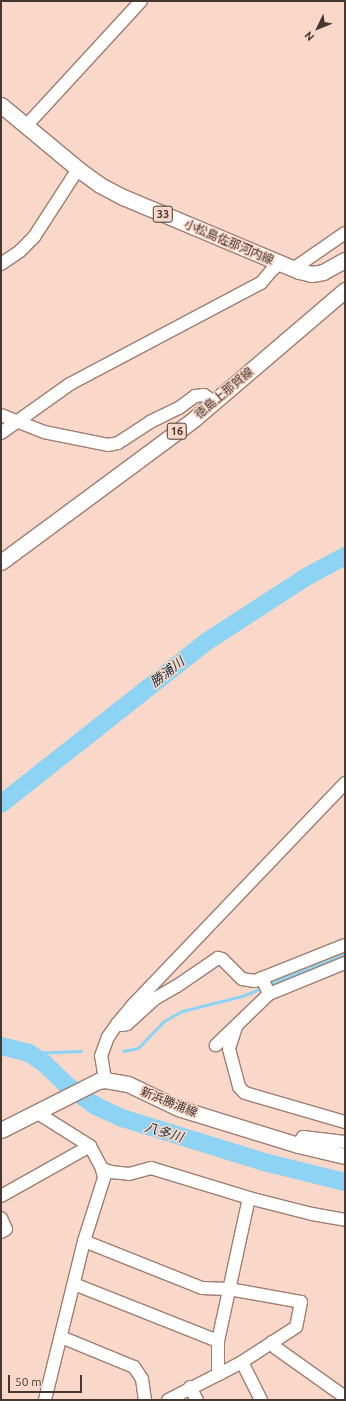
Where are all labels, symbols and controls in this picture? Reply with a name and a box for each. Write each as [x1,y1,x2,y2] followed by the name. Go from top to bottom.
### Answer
[298,8,338,48] north arrow
[302,29,316,43] text: N
[152,205,174,223] road number: 33
[182,217,276,267] street label: 小松島佐那河内線
[192,364,256,422] street label: 徳島上那賀線
[166,422,188,440] road number: 16
[147,654,187,690] water label: 勝浦川
[138,1084,200,1120] street label: 新浜勝浦線
[143,1119,185,1145] water label: 八多川
[10,1367,84,1393] scale bar
[15,1375,42,1388] text: 50 m

